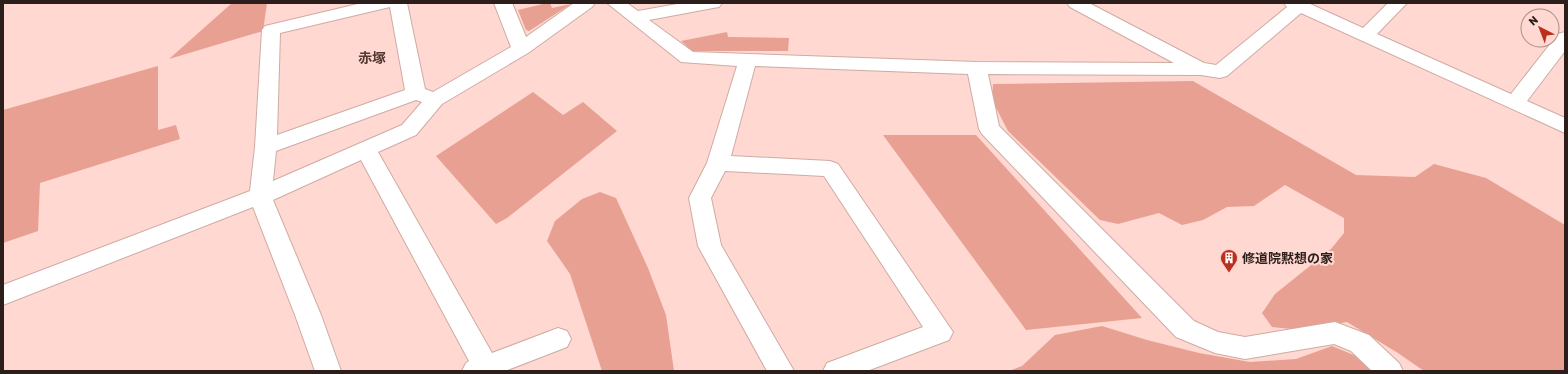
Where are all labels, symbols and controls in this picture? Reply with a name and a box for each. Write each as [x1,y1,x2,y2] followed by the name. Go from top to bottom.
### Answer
[1520,8,1560,48] north arrow
[1526,13,1541,28] text: N
[358,50,386,67] district label: 赤塚
[1219,248,1239,273] building icon: 修道院黙想の家
[1242,251,1333,266] place label: 修道院黙想の家

